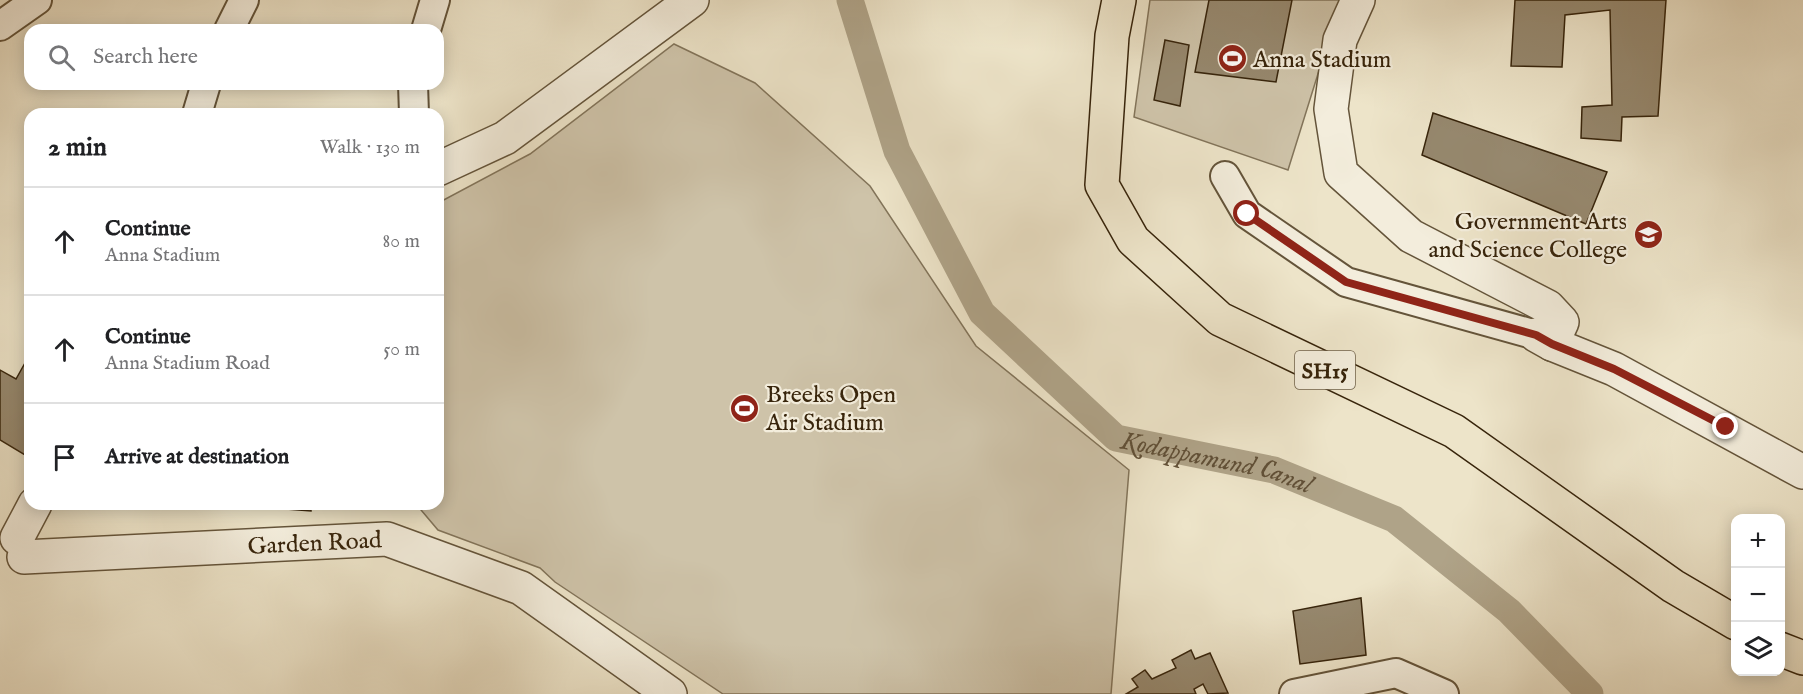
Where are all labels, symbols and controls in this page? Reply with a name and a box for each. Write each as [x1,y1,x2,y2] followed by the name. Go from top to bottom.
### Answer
[24,24,444,90] search box
[45,41,78,74] icon: search
[93,43,198,71] text: Search here
[1216,43,1248,75] sports icon: Anna Stadium
[1252,45,1391,76] place label: Anna Stadium
[48,131,107,164] text: 2 min
[320,135,420,160] text: Walk · 130 m
[1233,200,1259,226] route start
[1428,207,1627,266] place label: Government Arts and Science College
[105,215,191,243] text: Continue
[1632,219,1664,251] school or university icon: Government Arts and Science College
[48,225,81,258] icon: ahead
[383,229,420,254] text: 80 m
[105,243,220,268] text: Anna Stadium
[105,323,191,351] text: Continue
[48,333,81,366] icon: ahead
[383,337,420,362] text: 50 m
[105,351,270,376] text: Anna Stadium Road
[1295,351,1355,389] road number: SH15
[765,380,896,439] place label: Breeks Open Air Stadium
[729,392,761,424] sports icon: Breeks Open Air Stadium
[1712,413,1738,439] route end
[1117,424,1319,503] water label: Kodappamund Canal
[48,441,81,474] icon: arrive
[105,443,289,471] text: Arrive at destination
[1731,514,1785,676] map controls
[1731,514,1785,568] button: +
[247,525,383,563] street label: Garden Road
[1731,568,1785,622] button: −
[1731,622,1785,676] button: layers

